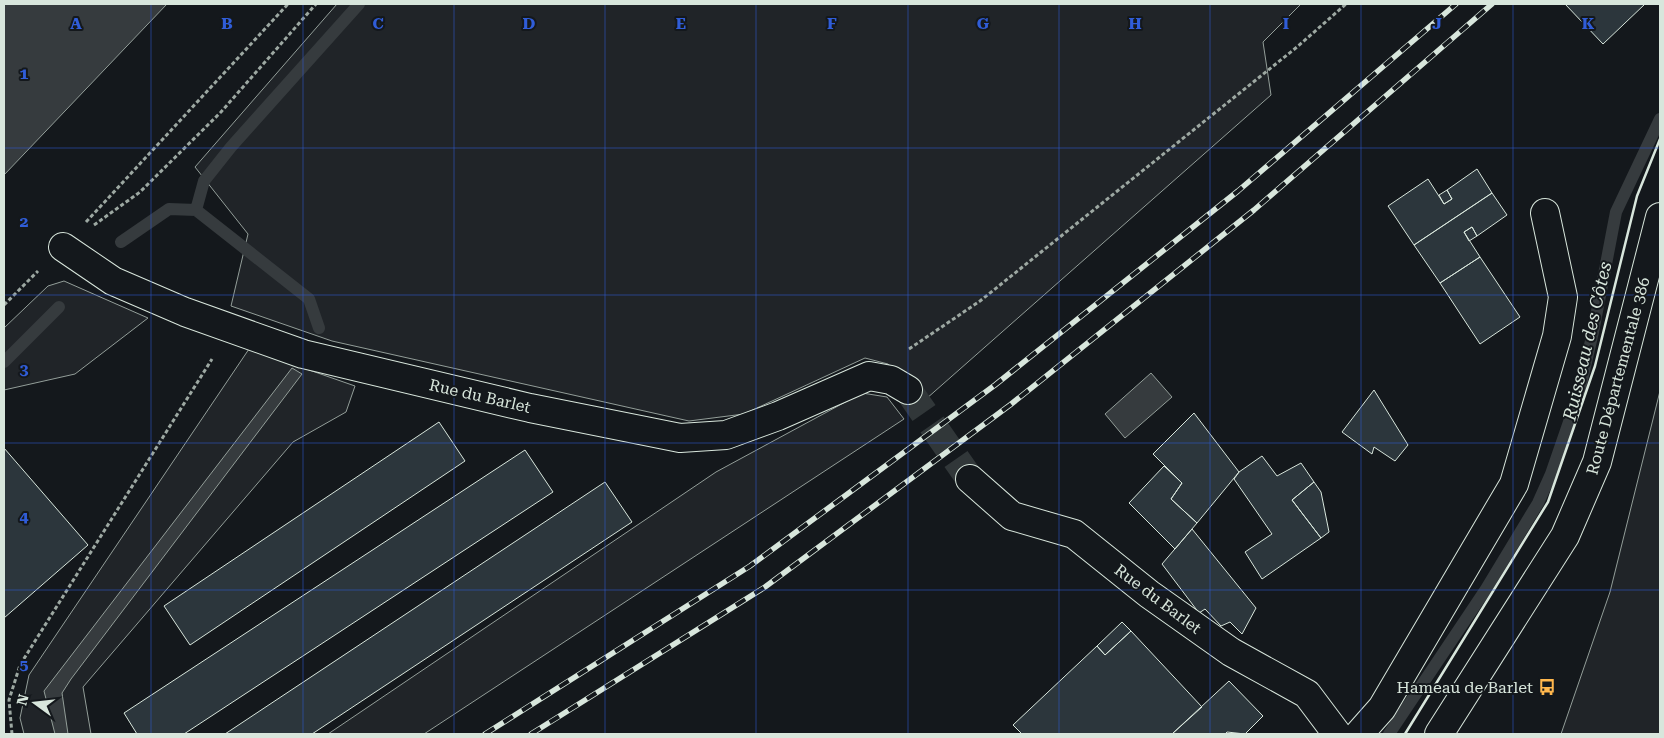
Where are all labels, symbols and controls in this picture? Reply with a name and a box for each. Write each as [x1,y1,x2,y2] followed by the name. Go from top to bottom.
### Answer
[70,14,82,33] text: A
[221,14,233,33] text: B
[372,14,384,33] text: C
[523,14,536,33] text: D
[676,14,686,33] text: E
[827,14,837,33] text: F
[977,14,990,33] text: G
[1128,14,1142,33] text: H
[1283,14,1289,33] text: I
[1432,14,1442,33] text: J
[1582,14,1595,33] text: K
[20,64,29,83] text: 1
[20,212,29,231] text: 2
[1558,260,1615,423] water label: Ruisseau des Côtes
[1582,275,1654,477] street label: Route Départementale 386
[20,360,29,379] text: 3
[427,375,533,417] street label: Rue du Barlet
[20,507,29,526] text: 4
[1111,560,1205,638] street label: Rue du Barlet
[20,655,29,674] text: 5
[1537,677,1557,697] bus stop icon: Hameau de Barlet
[10,678,60,728] north arrow
[1397,678,1533,697] place label: Hameau de Barlet
[13,692,32,707] text: N

